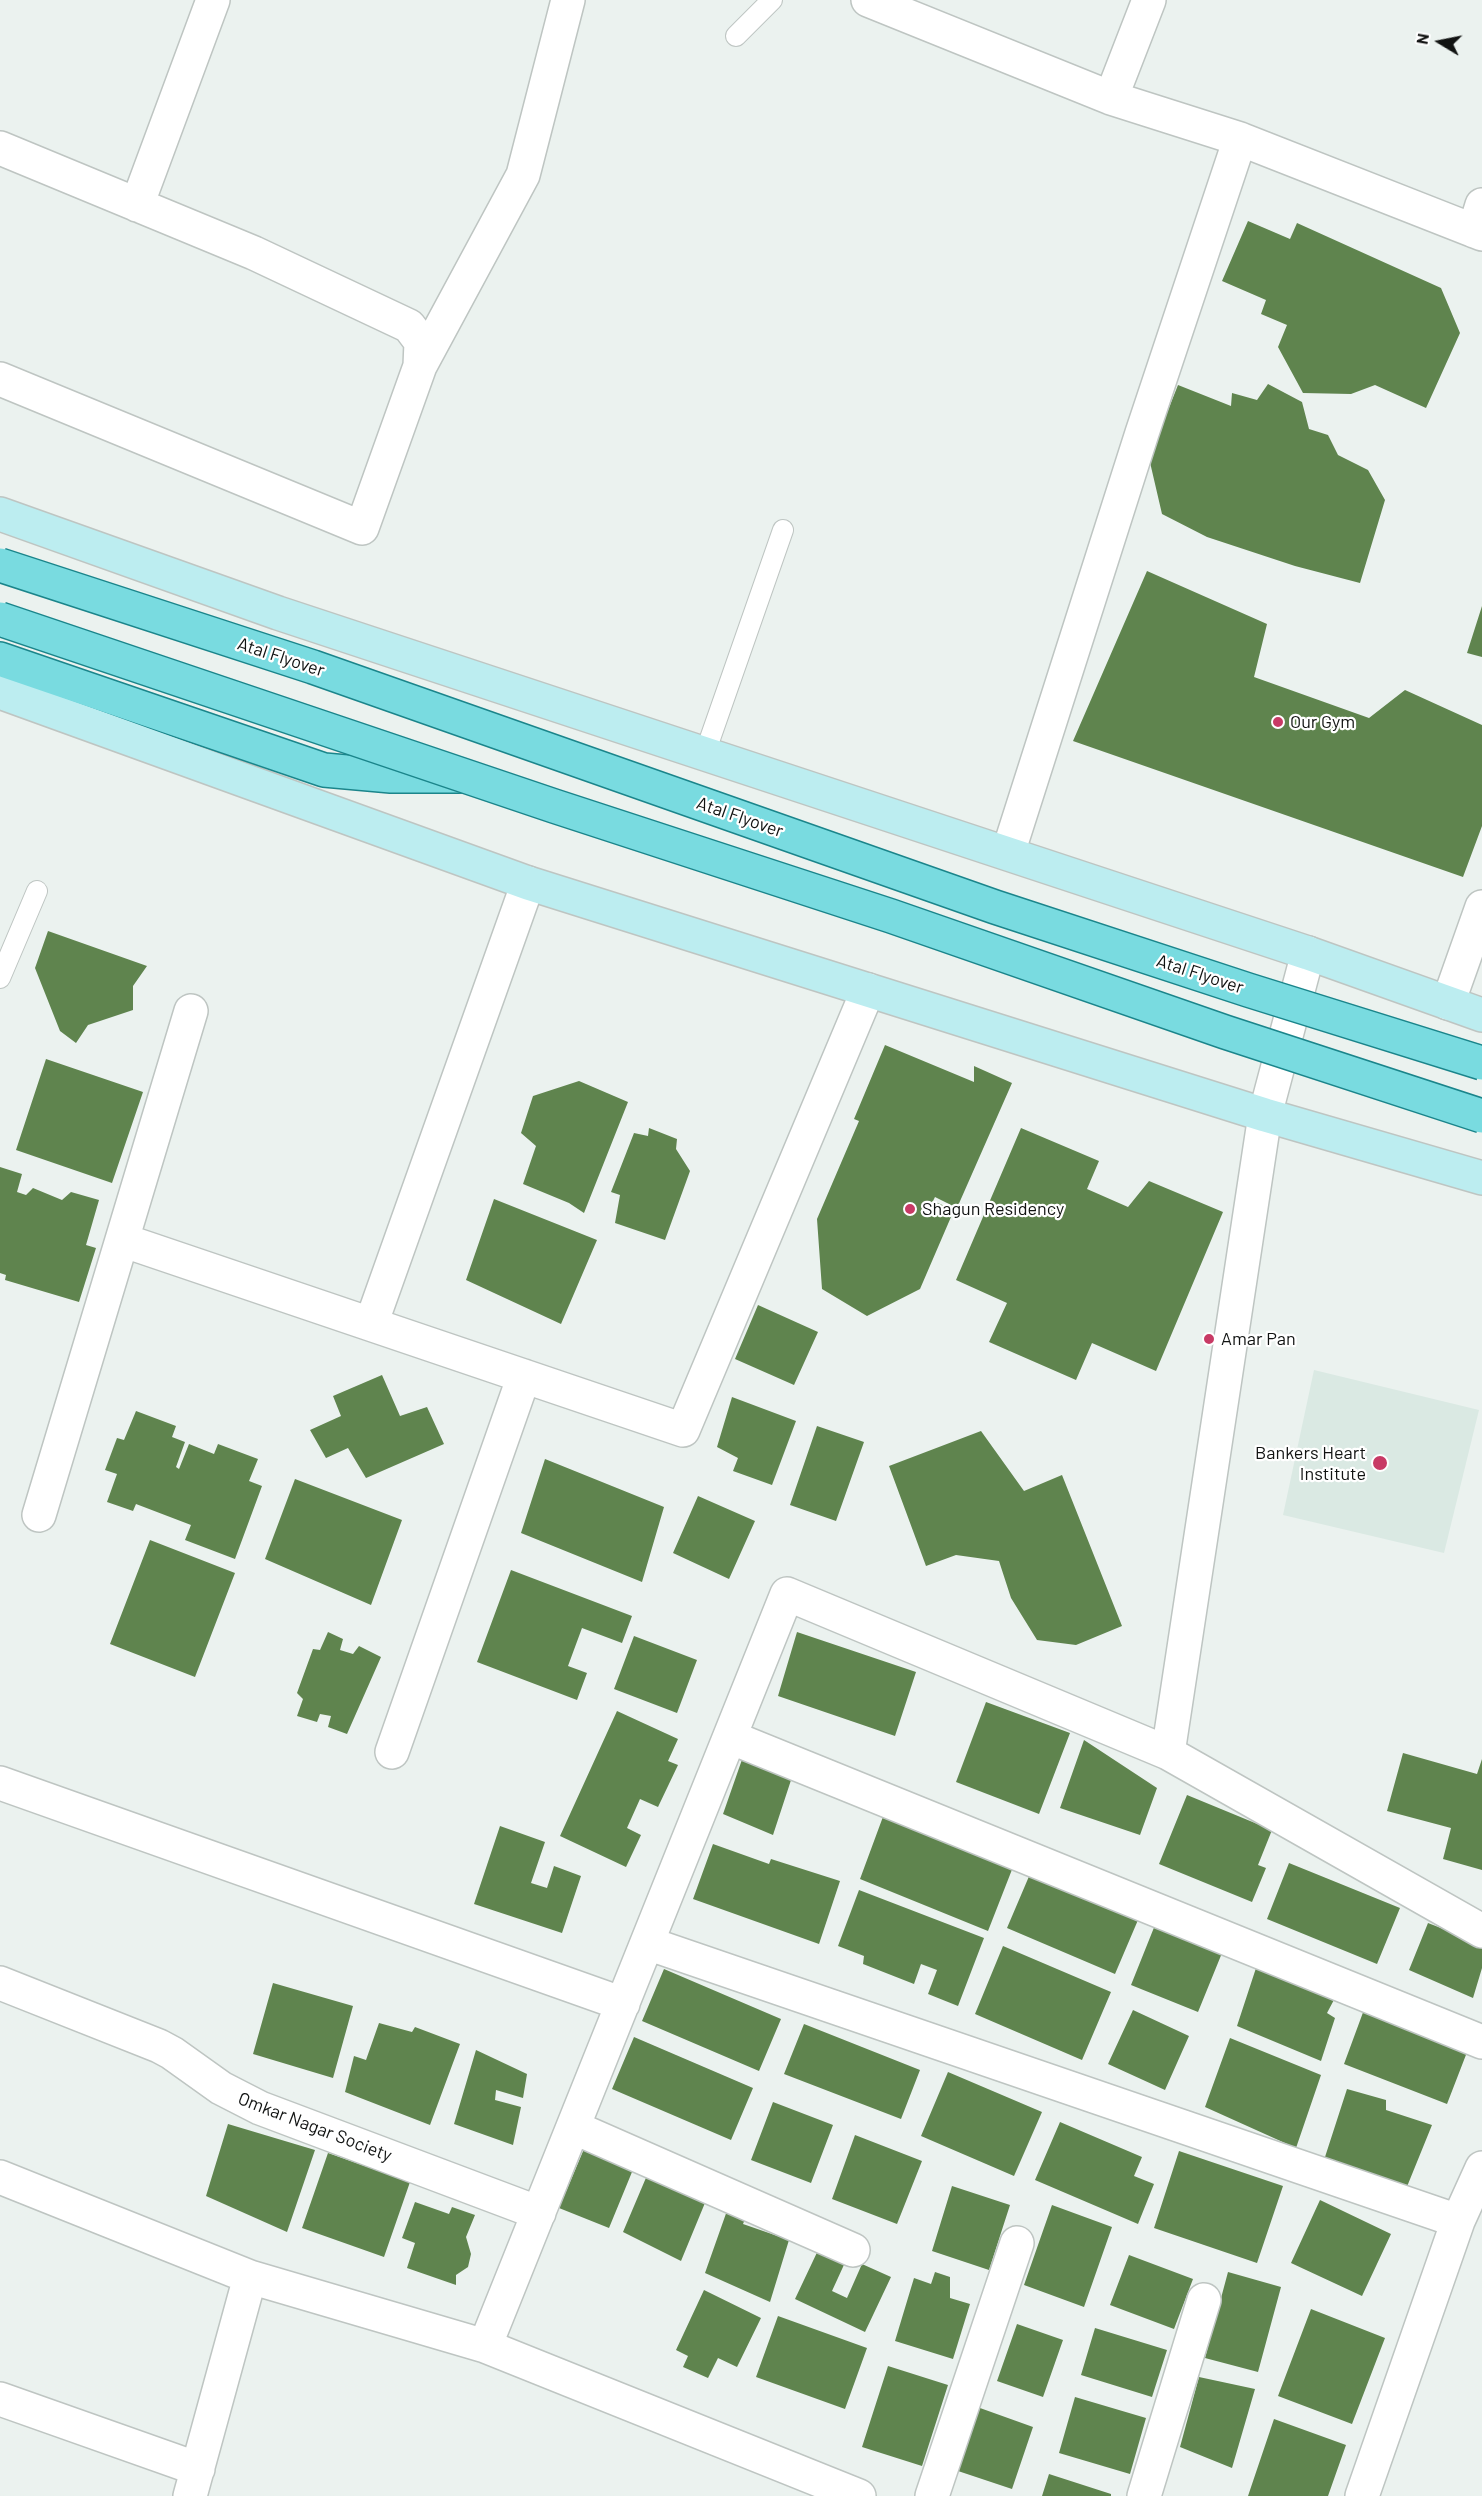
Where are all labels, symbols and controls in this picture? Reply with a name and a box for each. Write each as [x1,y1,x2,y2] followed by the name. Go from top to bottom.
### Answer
[1410,12,1470,72] north arrow
[1412,32,1432,46] text: N
[235,633,327,681] street label: Atal Flyover
[1290,711,1355,733] place label: Our Gym
[1271,715,1285,729] marker: Our Gym
[694,792,786,842] street label: Atal Flyover
[1154,950,1246,998] street label: Atal Flyover
[922,1198,1064,1220] place label: Shagun Residency
[903,1202,917,1216] marker: Shagun Residency
[1221,1328,1296,1350] place label: Amar Pan
[1202,1332,1216,1346] marker: Amar Pan
[1255,1442,1366,1484] place label: Bankers Heart Institute
[1371,1454,1389,1472] marker: Bankers Heart Institute
[235,2088,395,2166] street label: Omkar Nagar Society

